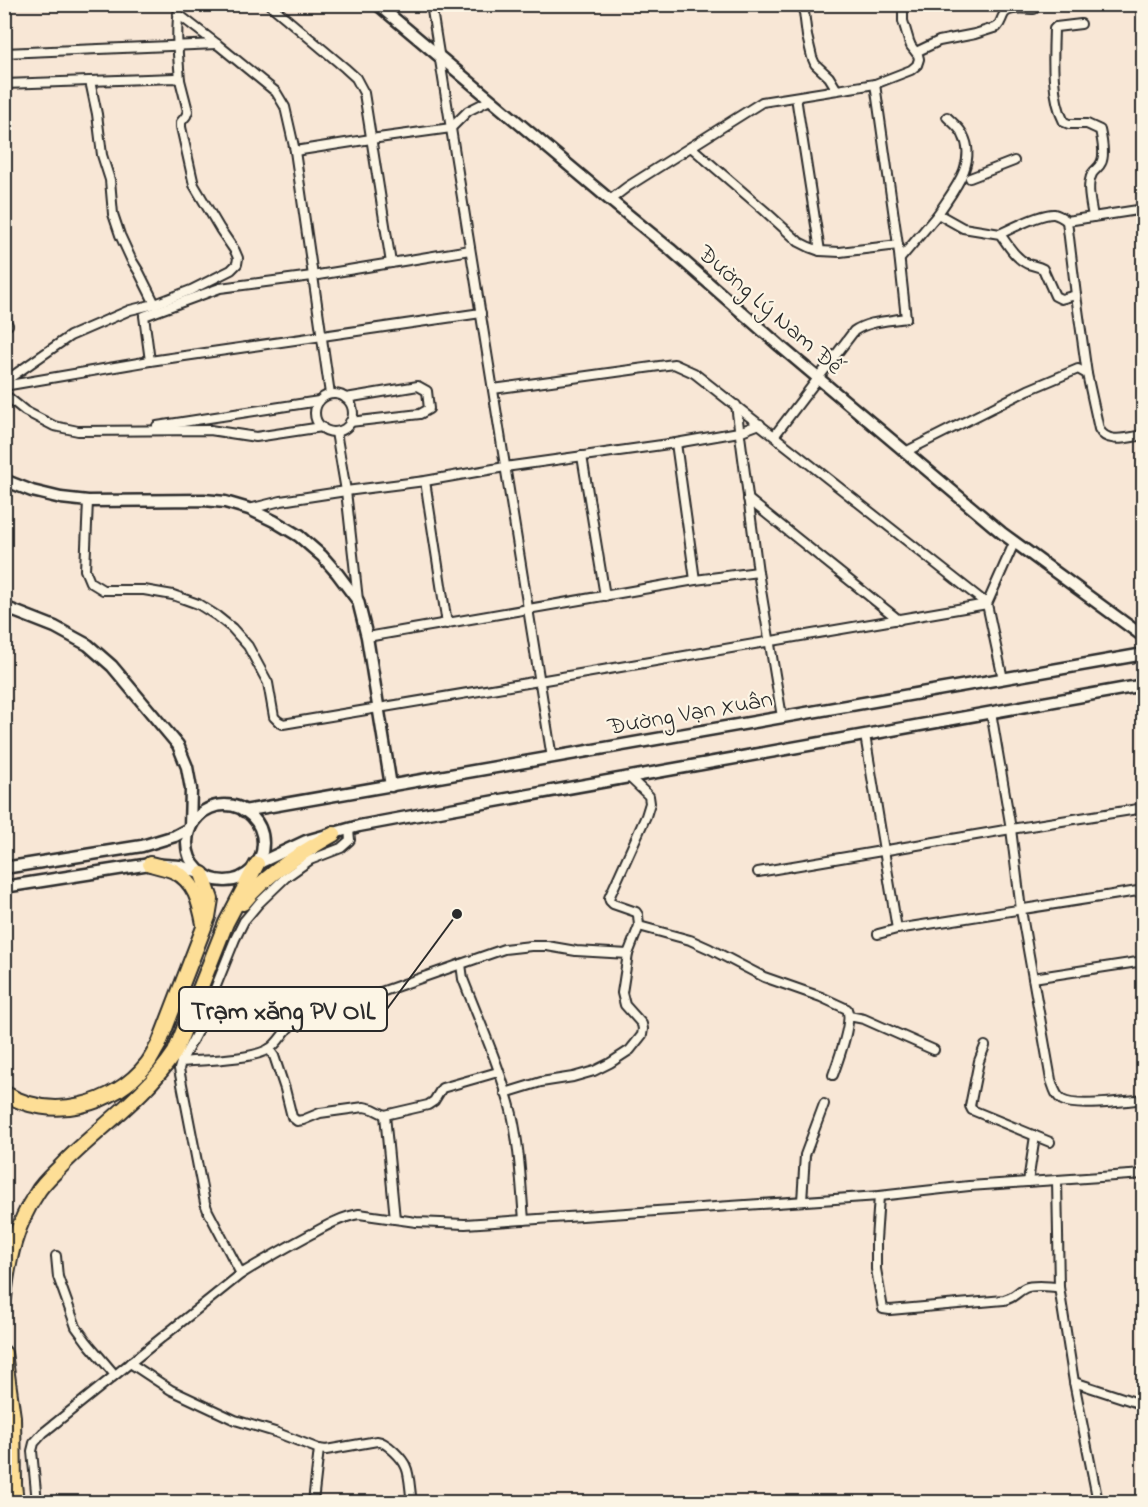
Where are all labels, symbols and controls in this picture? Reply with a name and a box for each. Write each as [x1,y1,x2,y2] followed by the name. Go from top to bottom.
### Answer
[688,237,852,386] street label: Đường Lý Nam Đế
[604,683,776,746] street label: Đường Vạn Xuân
[179,987,387,1031] callout: Trạm xăng PV OIL
[191,994,377,1033] text: Trạm xăng PV OIL

